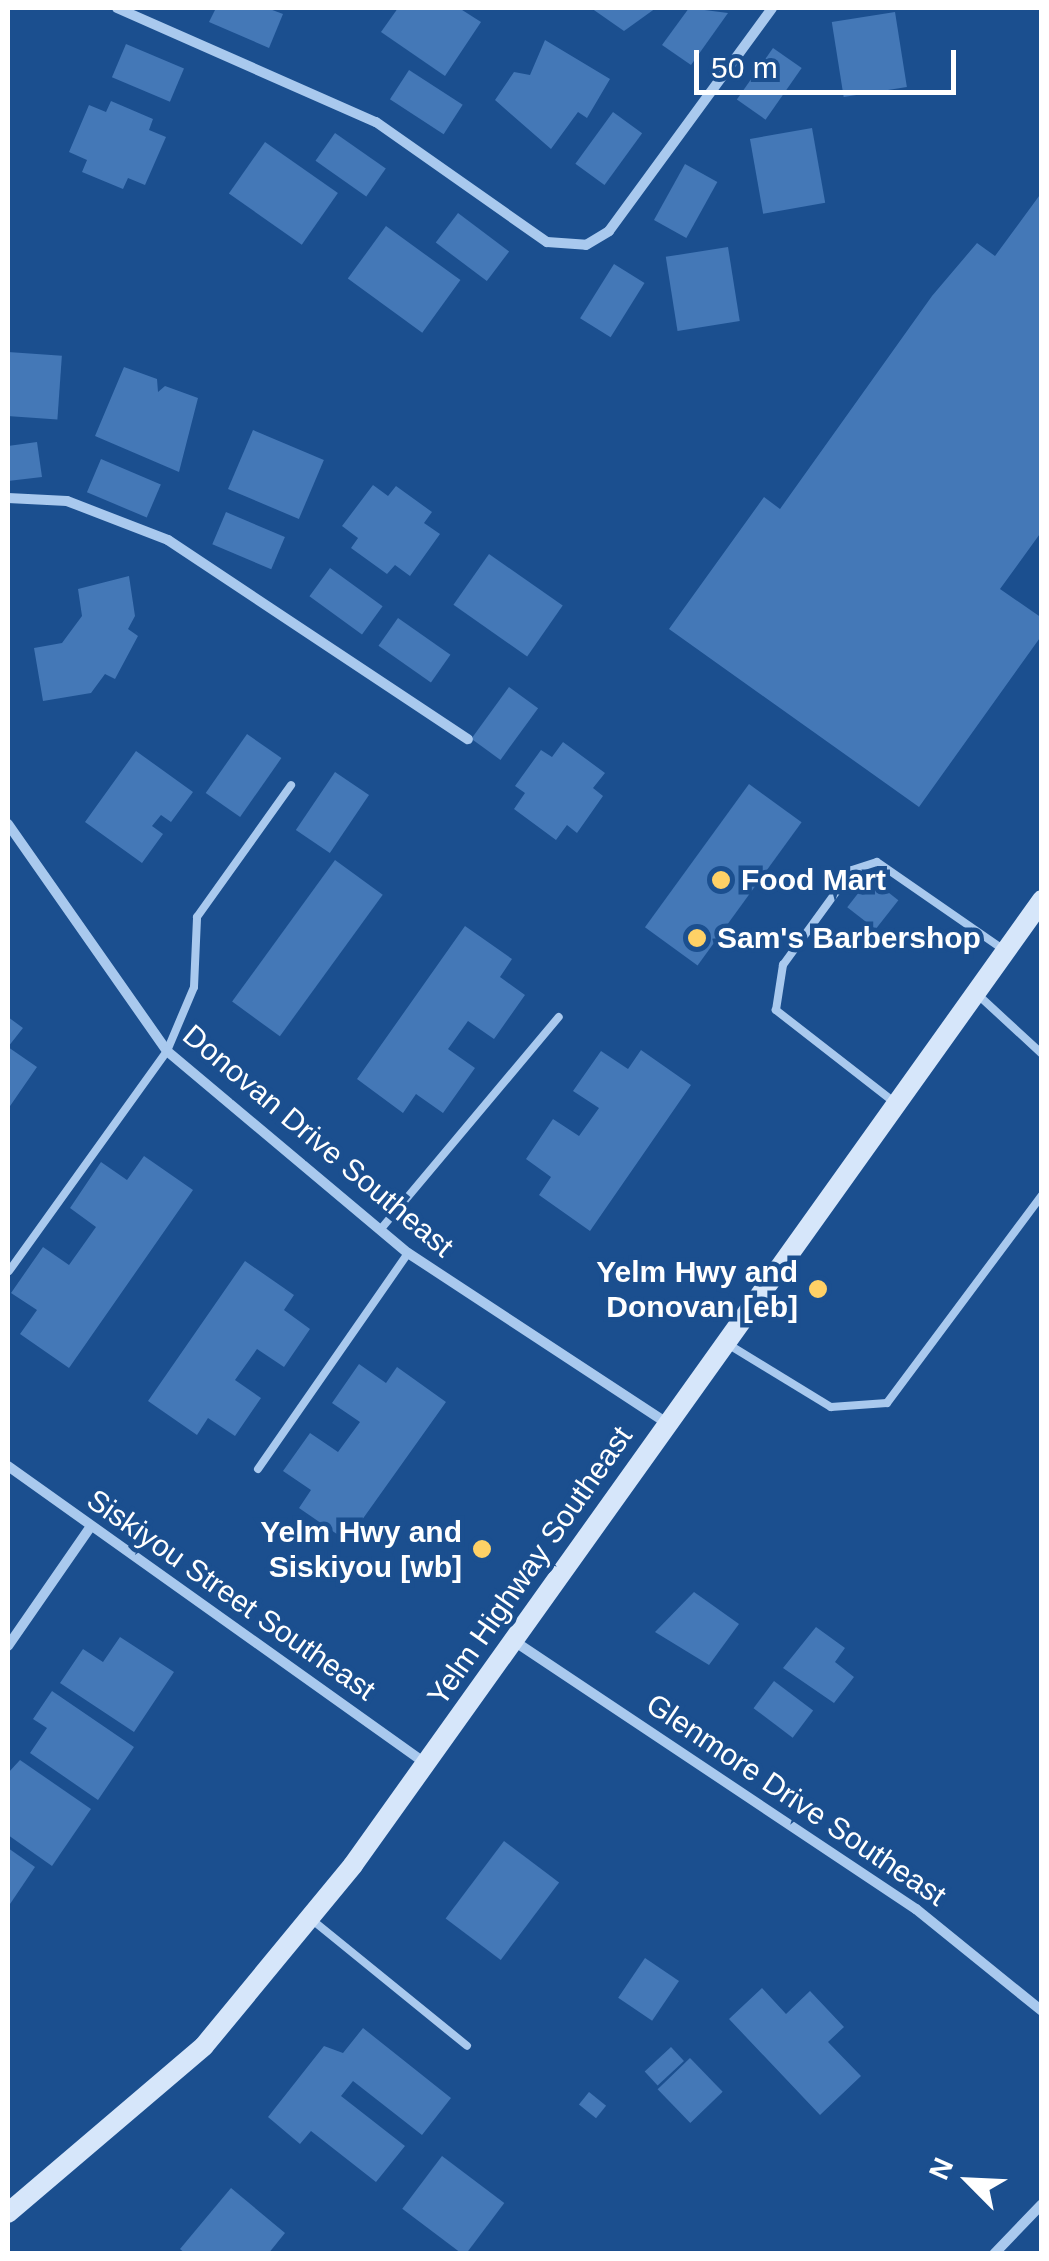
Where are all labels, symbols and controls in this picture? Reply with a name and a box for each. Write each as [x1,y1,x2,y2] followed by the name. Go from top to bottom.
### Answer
[699,30,962,92] scale bar
[711,51,778,84] text: 50 m
[741,862,886,898] place label: Food Mart
[710,869,732,891] marker: Food Mart
[717,920,981,956] place label: Sam's Barbershop
[686,927,708,949] marker: Sam's Barbershop
[175,1017,461,1265] street label: Donovan Drive Southeast
[596,1254,798,1324] place label: Yelm Hwy and Donovan [eb]
[807,1278,829,1300] marker: Yelm Hwy and Donovan [eb]
[420,1420,640,1712] street label: Yelm Highway Southeast
[80,1482,382,1708] street label: Siskiyou Street Southeast
[260,1514,462,1584] place label: Yelm Hwy and Siskiyou [wb]
[471,1538,493,1560] marker: Yelm Hwy and Siskiyou [wb]
[639,1686,953,1914] street label: Glenmore Drive Southeast
[919,2131,1019,2231] north arrow
[923,2153,959,2184] text: N

